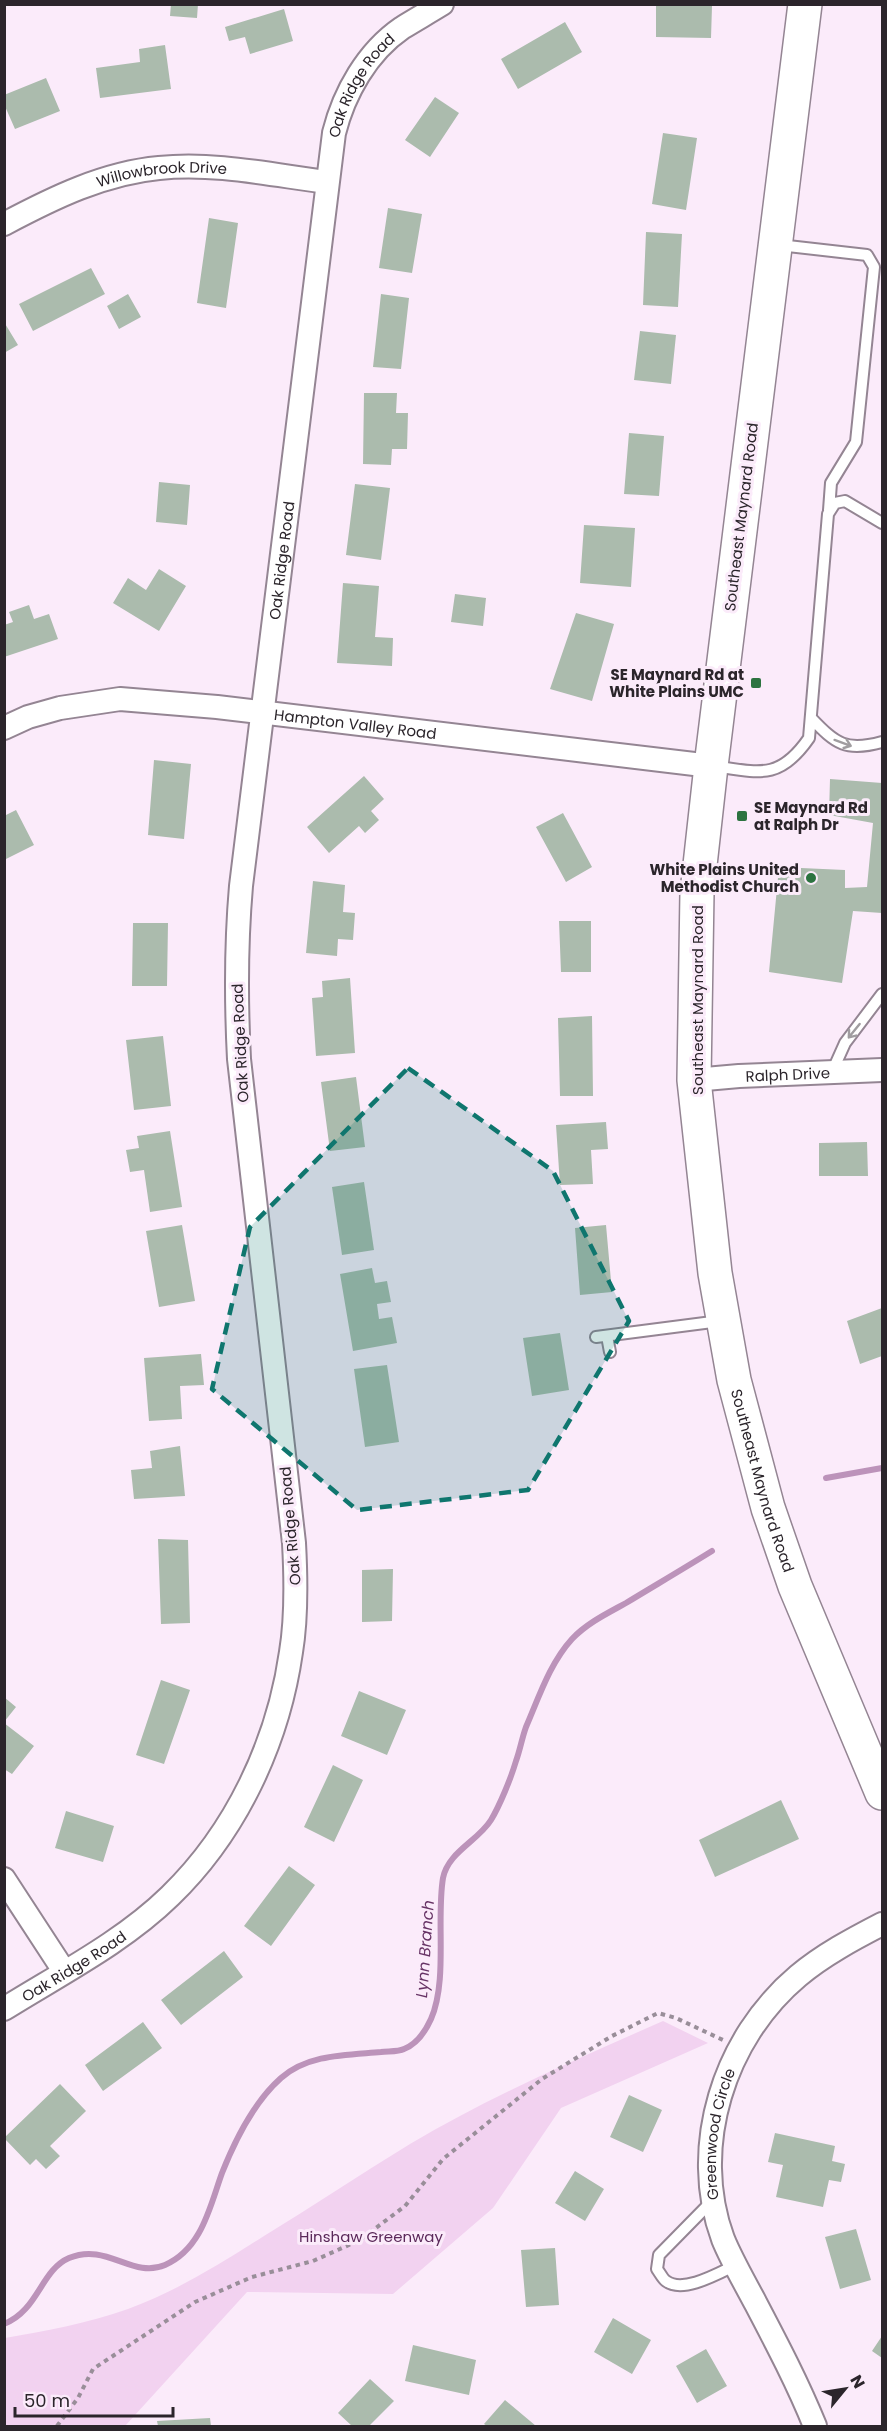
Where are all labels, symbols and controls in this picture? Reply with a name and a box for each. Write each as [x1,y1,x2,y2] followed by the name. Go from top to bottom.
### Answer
[323,28,399,140] street label: Oak Ridge Road
[94,156,228,192] street label: Willowbrook Drive
[719,422,763,612] street label: Southeast Maynard Road
[263,500,299,621] street label: Oak Ridge Road
[609,664,744,702] place label: SE Maynard Rd at White Plains UMC
[749,676,763,690] marker: SE Maynard Rd at White Plains UMC
[273,703,438,744] street label: Hampton Valley Road
[833,738,851,749] one-way arrow
[754,797,868,835] place label: SE Maynard Rd at Ralph Dr
[735,809,749,823] marker: SE Maynard Rd at Ralph Dr
[649,859,799,897] place label: White Plains United Methodist Church
[804,871,818,885] marker: White Plains United Methodist Church
[687,905,708,1095] street label: Southeast Maynard Road
[226,983,254,1103] street label: Oak Ridge Road
[848,1023,861,1039] one-way arrow
[745,1062,830,1086] street label: Ralph Drive
[726,1387,800,1575] street label: Southeast Maynard Road
[274,1466,306,1586] street label: Oak Ridge Road
[410,1899,440,1999] water label: Lynn Branch
[18,1925,130,2006] street label: Oak Ridge Road
[699,2065,740,2201] street label: Greenwood Circle
[299,2226,443,2247] park label: Hinshaw Greenway
[815,2359,875,2419] north arrow
[845,2371,871,2393] text: N
[15,2380,172,2418] scale bar
[24,2388,70,2413] text: 50 m

